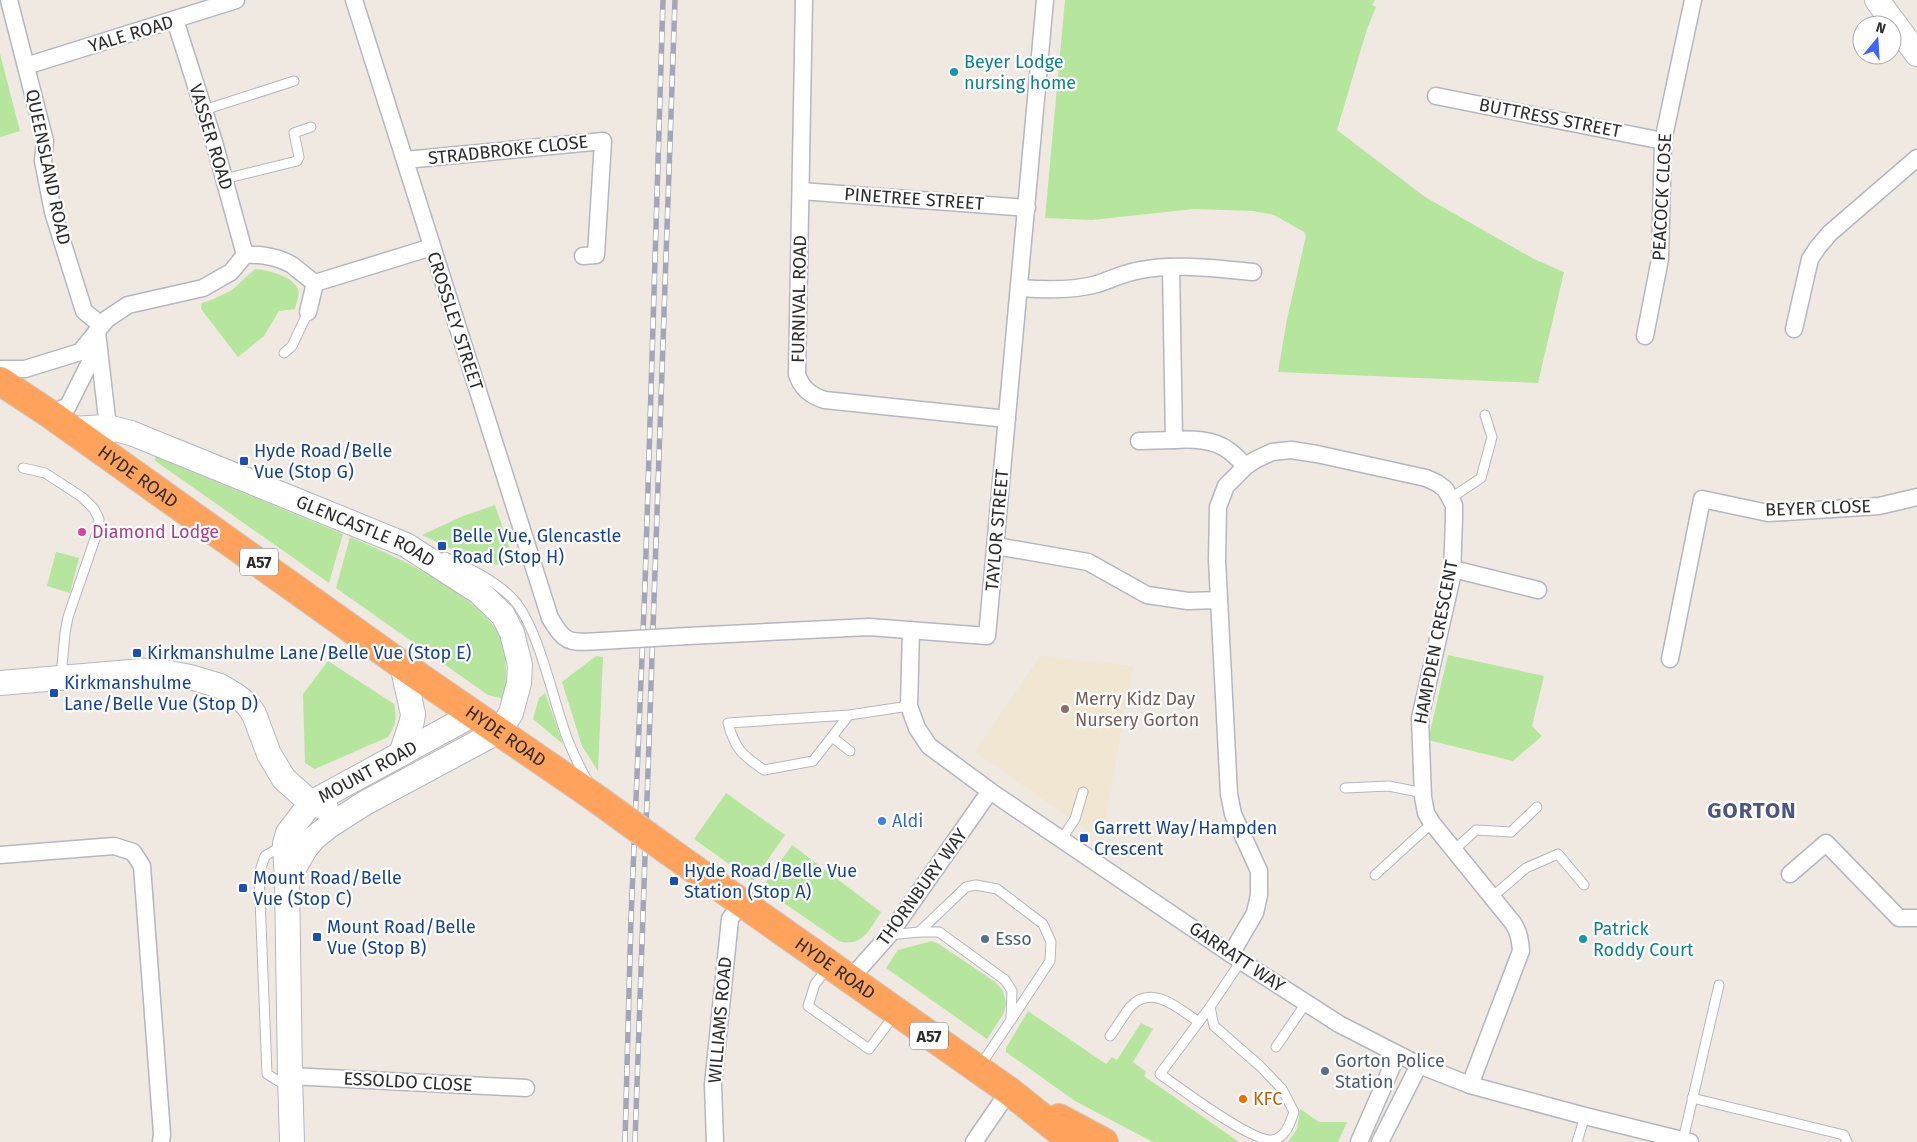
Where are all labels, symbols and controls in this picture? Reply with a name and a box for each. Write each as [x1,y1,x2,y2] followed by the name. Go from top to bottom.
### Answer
[86,11,176,57] street label: YALE ROAD
[1852,15,1902,65] north arrow
[1874,19,1888,38] text: N
[964,51,1076,94] place label: Beyer Lodge nursing home
[948,66,960,78] marker: Beyer Lodge nursing home
[184,81,238,193] street label: VASSER ROAD
[21,87,75,247] street label: QUEENSLAND ROAD
[1477,93,1624,143] street label: BUTTRESS STREET
[427,131,589,169] street label: STRADBROKE CLOSE
[1648,133,1676,261] street label: PEACOCK CLOSE
[843,183,985,215] street label: PINETREE STREET
[787,235,811,363] street label: FURNIVAL ROAD
[422,249,488,394] street label: CROSSLEY STREET
[254,440,392,483] place label: Hyde Road/Belle Vue (Stop G)
[94,441,182,513] street label: HYDE ROAD
[238,455,250,467] marker: Hyde Road/Belle Vue (Stop G)
[981,467,1013,592] street label: TAYLOR STREET
[293,490,439,572] street label: GLENCASTLE ROAD
[1765,495,1871,521] street label: BEYER CLOSE
[92,521,219,543] place label: Diamond Lodge
[452,525,621,568] place label: Belle Vue, Glencastle Road (Stop H)
[76,526,88,538] marker: Diamond Lodge
[436,540,448,552] marker: Belle Vue, Glencastle Road (Stop H)
[240,548,278,576] road number: A57
[1409,557,1463,726] street label: HAMPDEN CRESCENT
[147,642,472,664] place label: Kirkmanshulme Lane/Belle Vue (Stop E)
[131,647,143,659] marker: Kirkmanshulme Lane/Belle Vue (Stop E)
[64,672,258,715] place label: Kirkmanshulme Lane/Belle Vue (Stop D)
[48,687,60,699] marker: Kirkmanshulme Lane/Belle Vue (Stop D)
[1075,688,1199,731] place label: Merry Kidz Day Nursery Gorton
[461,701,550,772] street label: HYDE ROAD
[1059,703,1071,715] marker: Merry Kidz Day Nursery Gorton
[314,736,421,808] street label: MOUNT ROAD
[1707,797,1797,824] district label: GORTON
[892,810,923,832] place label: Aldi
[876,815,888,827] marker: Aldi
[1094,817,1277,860] place label: Garrett Way/Hampden Crescent
[872,824,972,950] street label: THORNBURY WAY
[1078,832,1090,844] marker: Garrett Way/Hampden Crescent
[684,860,857,903] place label: Hyde Road/Belle Vue Station (Stop A)
[253,867,402,910] place label: Mount Road/Belle Vue (Stop C)
[668,875,680,887] marker: Hyde Road/Belle Vue Station (Stop A)
[237,882,249,894] marker: Mount Road/Belle Vue (Stop C)
[327,916,476,959] place label: Mount Road/Belle Vue (Stop B)
[1185,917,1289,997] street label: GARRATT WAY
[1593,918,1694,961] place label: Patrick Roddy Court
[995,928,1032,950] place label: Esso
[311,931,323,943] marker: Mount Road/Belle Vue (Stop B)
[791,933,879,1004] street label: HYDE ROAD
[979,933,991,945] marker: Esso
[1577,933,1589,945] marker: Patrick Roddy Court
[704,956,736,1084] street label: WILLIAMS ROAD
[910,1022,948,1050] road number: A57
[1335,1050,1445,1093] place label: Gorton Police Station
[1319,1065,1331,1077] marker: Gorton Police Station
[343,1068,473,1096] street label: ESSOLDO CLOSE
[1253,1088,1282,1110] place label: KFC
[1237,1093,1249,1105] marker: KFC

